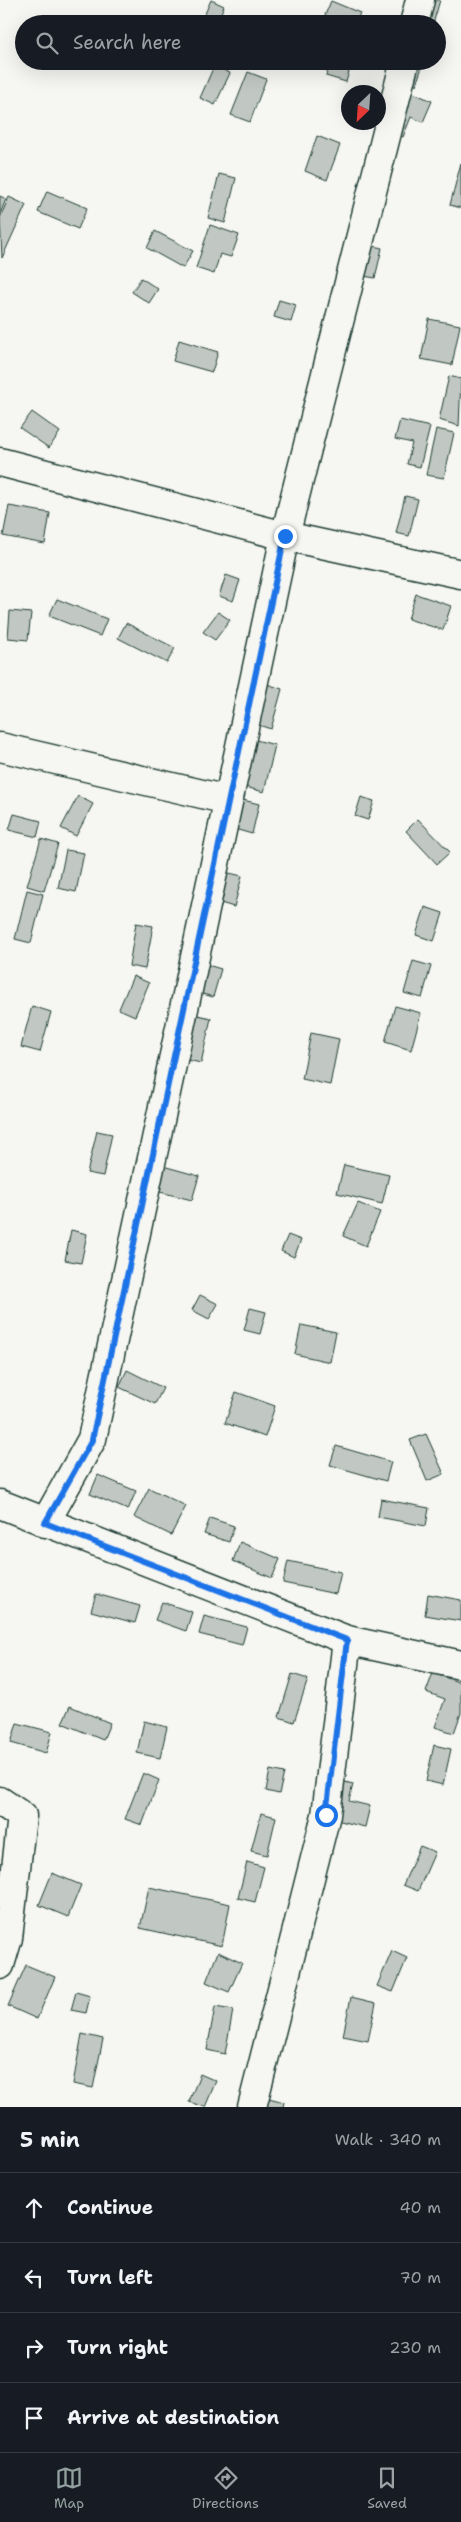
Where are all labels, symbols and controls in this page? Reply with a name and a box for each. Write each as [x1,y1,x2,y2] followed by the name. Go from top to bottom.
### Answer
[15,15,446,70] search box
[33,29,61,57] icon: search
[73,30,182,55] text: Search here
[341,85,386,130] north arrow
[274,525,297,548] route end
[315,1804,338,1827] route start
[20,2126,80,2154] text: 5 min
[335,2129,441,2150] text: Walk · 340 m
[20,2194,48,2222] icon: ahead
[67,2195,153,2220] text: Continue
[399,2197,441,2218] text: 40 m
[20,2264,48,2292] icon: left
[67,2265,153,2290] text: Turn left
[400,2267,441,2288] text: 70 m
[20,2334,48,2362] icon: right
[67,2335,168,2360] text: Turn right
[389,2337,441,2358] text: 230 m
[20,2404,48,2432] icon: arrive
[67,2405,279,2430] text: Arrive at destination
[54,2464,84,2512] tab: Map
[192,2464,259,2512] tab: Directions
[367,2464,407,2512] tab: Saved

